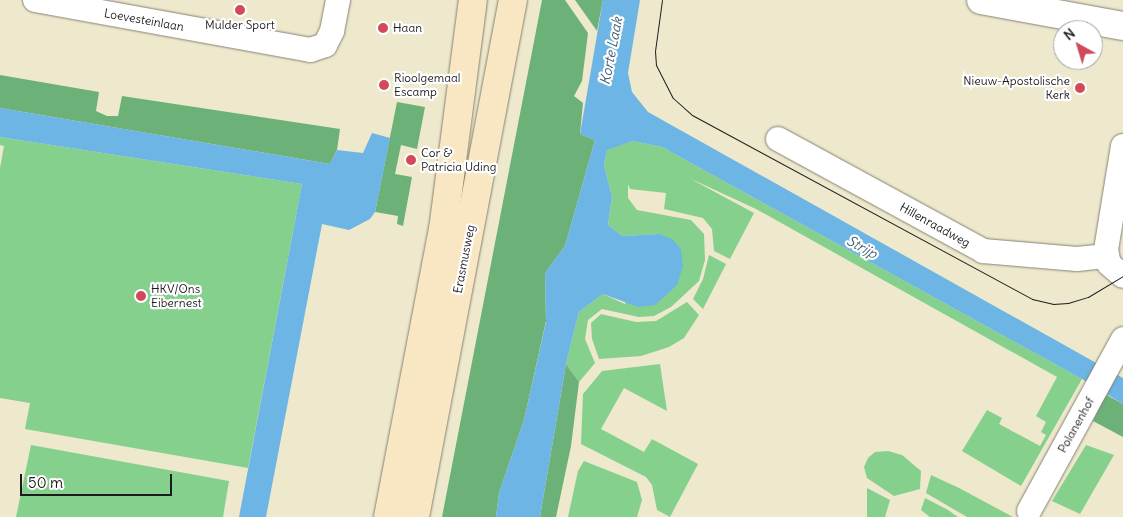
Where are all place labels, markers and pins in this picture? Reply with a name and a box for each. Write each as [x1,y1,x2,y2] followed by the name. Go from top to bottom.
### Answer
[234,4,246,16] marker: Mulder Sport
[205,18,275,32] place label: Mulder Sport
[393,21,422,35] place label: Haan
[377,22,389,34] marker: Haan
[394,71,461,99] place label: Rioolgemaal Escamp
[963,74,1070,102] place label: Nieuw-Apostolische Kerk
[378,79,390,91] marker: Rioolgemaal Escamp
[1074,82,1086,94] marker: Nieuw-Apostolische Kerk
[421,146,496,174] place label: Cor & Patricia Uding
[405,154,417,166] marker: Cor & Patricia Uding
[151,282,202,310] place label: HKV/Ons Eibernest
[135,290,147,302] marker: HKV/Ons Eibernest

